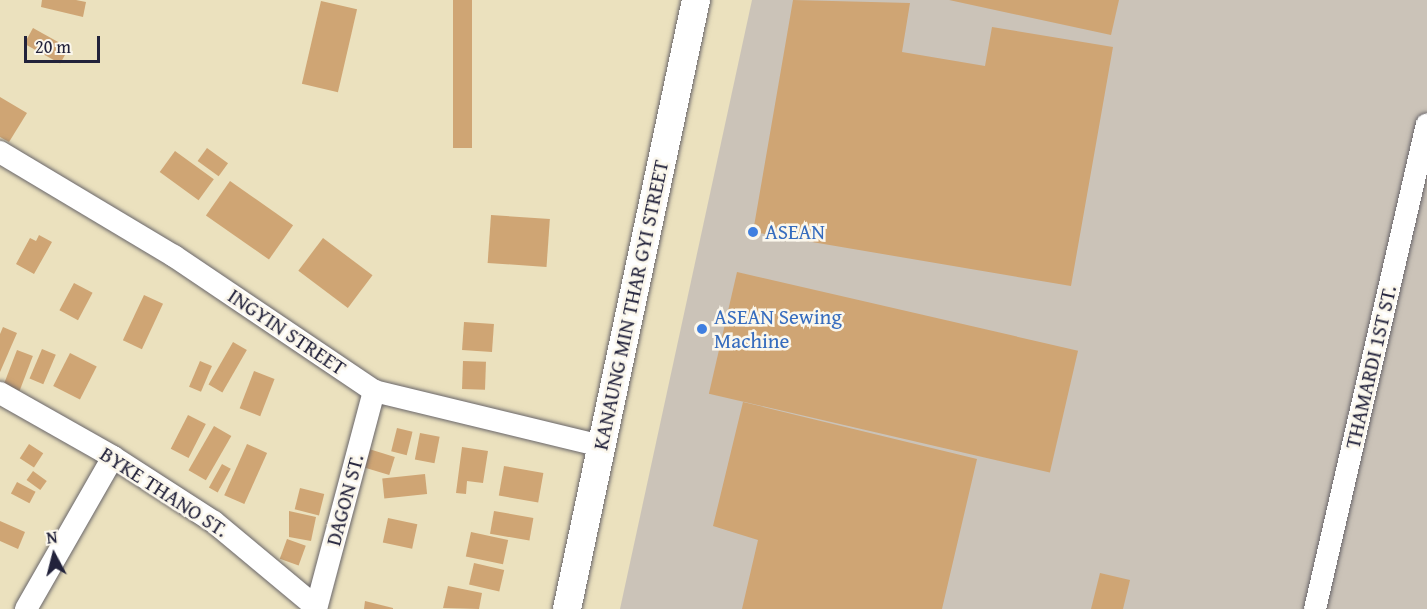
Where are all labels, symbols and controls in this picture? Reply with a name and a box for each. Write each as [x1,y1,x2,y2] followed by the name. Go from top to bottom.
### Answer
[27,24,104,62] scale bar
[35,33,71,60] text: 20 m
[588,158,674,452] street label: KANAUNG MIN THAR GYI STREET
[765,219,825,245] place label: ASEAN
[746,225,760,239] marker: ASEAN
[223,283,351,381] street label: INGYIN STREET
[1340,283,1402,451] street label: THAMARDI 1ST ST.
[714,304,842,354] place label: ASEAN Sewing Machine
[695,322,709,336] marker: ASEAN Sewing Machine
[95,441,233,543] street label: BYKE THANO ST.
[321,451,369,549] street label: DAGON ST.
[24,525,84,585] north arrow
[45,525,59,550] text: N

